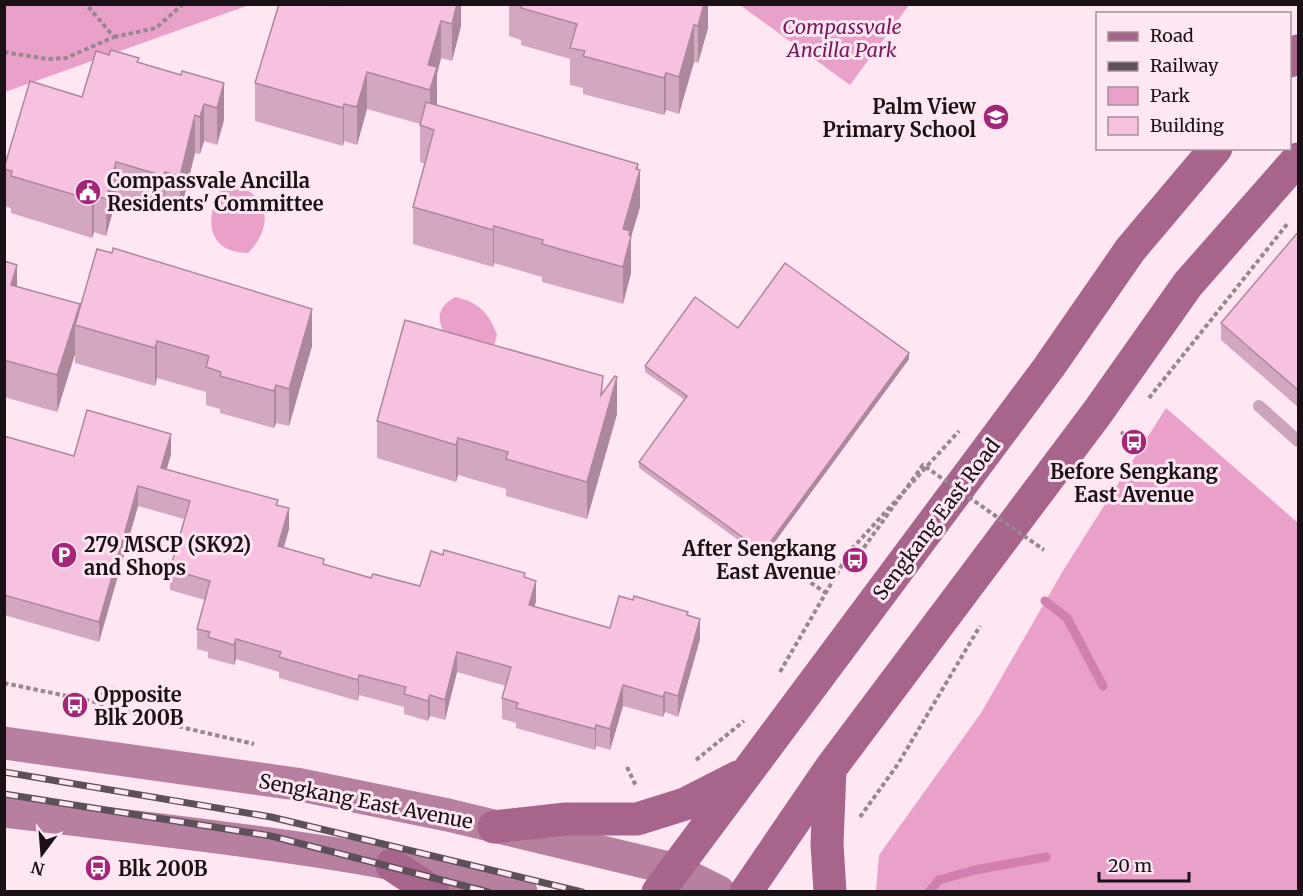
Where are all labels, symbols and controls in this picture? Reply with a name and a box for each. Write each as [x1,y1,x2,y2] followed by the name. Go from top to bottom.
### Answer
[1096,12,1291,150] legend
[782,14,902,62] park label: Compassvale Ancilla Park
[1150,24,1194,47] text: Road
[1150,54,1219,77] text: Railway
[1150,84,1191,107] text: Park
[823,94,977,142] place label: Palm View Primary School
[981,102,1011,132] school or university icon: Palm View Primary School
[1150,114,1224,137] text: Building
[107,168,324,216] place label: Compassvale Ancilla Residents' Committee
[73,177,103,207] public building icon: Compassvale Ancilla Residents' Committee
[1119,427,1149,457] bus stop icon: Before Sengkang East Avenue
[867,433,1005,605] street label: Sengkang East Road
[1050,459,1219,507] place label: Before Sengkang East Avenue
[84,532,251,580] place label: 279 MSCP (SK92) and Shops
[681,536,836,584] place label: After Sengkang East Avenue
[49,540,79,570] parking icon: 279 MSCP (SK92) and Shops
[840,545,870,575] bus stop icon: After Sengkang East Avenue
[94,682,184,730] place label: Opposite Blk 200B
[60,690,90,720] bus stop icon: Opposite Blk 200B
[257,768,475,834] street label: Sengkang East Avenue
[12,824,72,884] north arrow
[1099,845,1189,883] scale bar
[83,853,113,883] bus stop icon: Blk 200B
[1108,854,1152,877] text: 20 m
[118,856,208,881] place label: Blk 200B
[29,857,47,880] text: N

